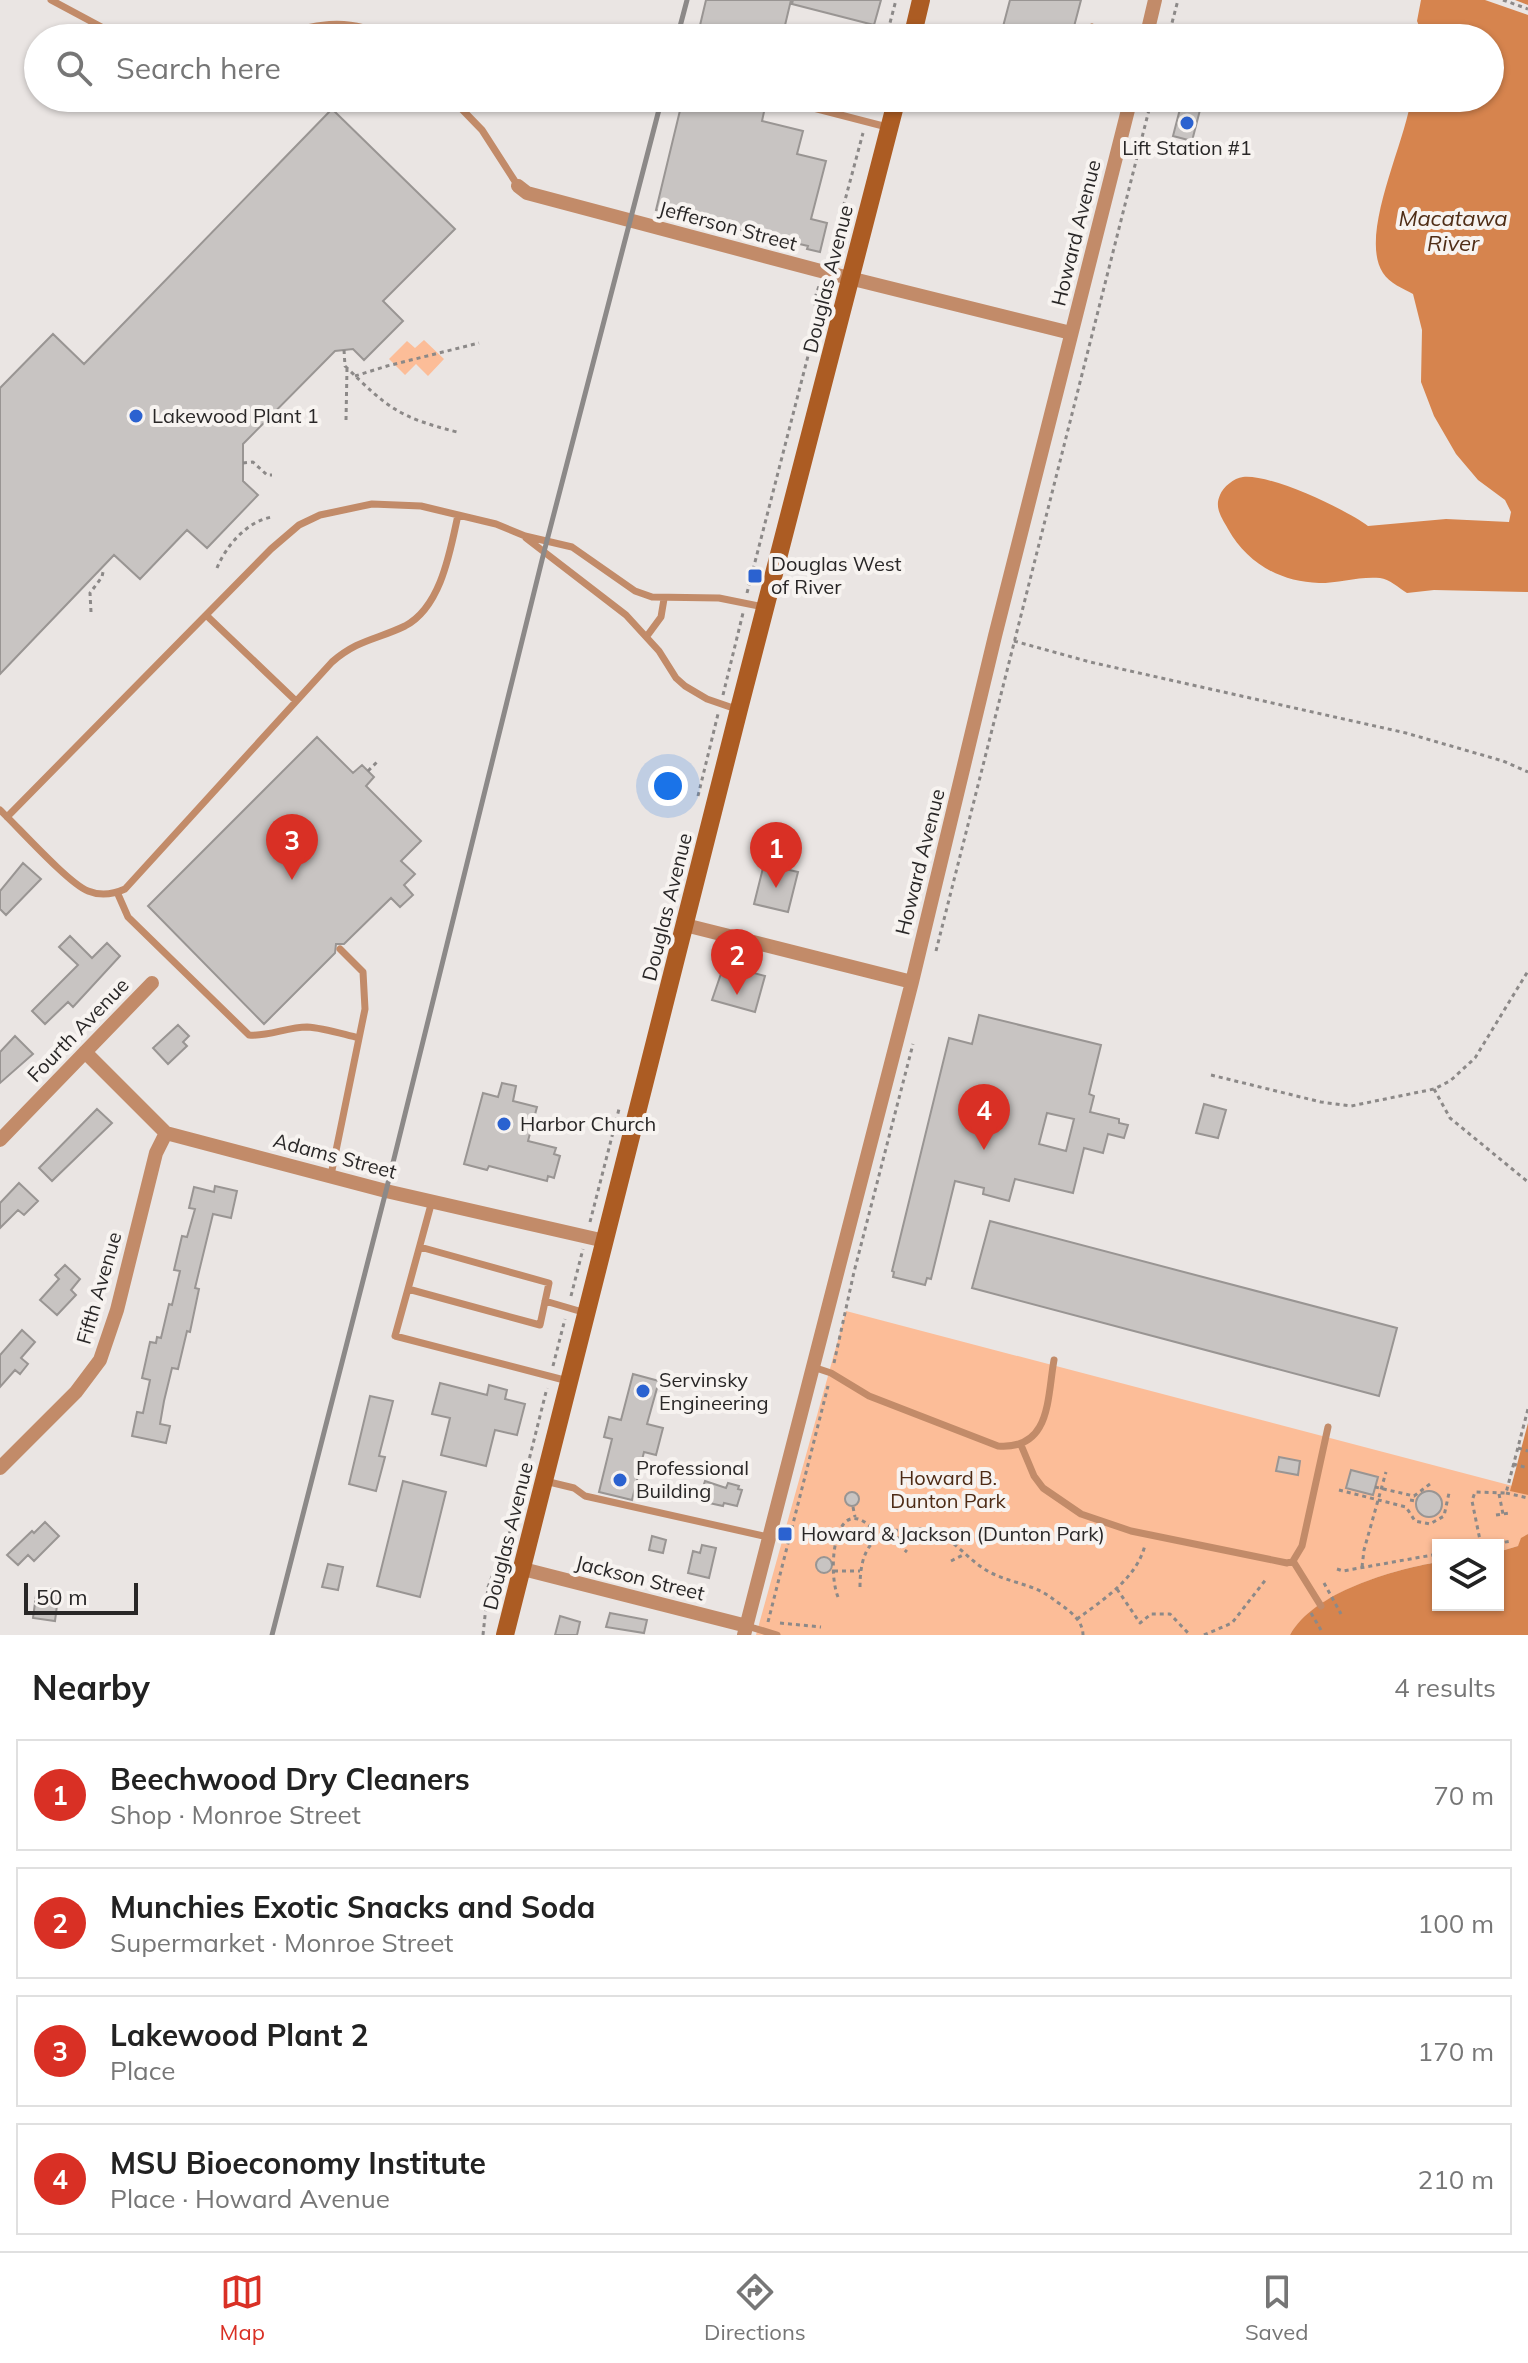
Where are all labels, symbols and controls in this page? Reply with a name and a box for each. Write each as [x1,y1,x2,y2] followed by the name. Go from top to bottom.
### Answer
[24,24,1504,112] search box
[52,46,96,90] icon: search
[116,49,281,87] text: Search here
[1178,114,1196,132] marker: Lift Station #1
[1122,135,1252,160] place label: Lift Station #1
[1045,157,1106,309] street label: Howard Avenue
[656,195,800,256] street label: Jefferson Street
[797,202,858,355] street label: Douglas Avenue
[1399,204,1507,257] water label: Macatawa River
[152,403,319,428] place label: Lakewood Plant 1
[127,407,145,425] marker: Lakewood Plant 1
[771,551,902,599] place label: Douglas West of River
[746,567,764,585] marker: Douglas West of River
[648,766,688,806] your location
[889,786,950,938] street label: Howard Avenue
[266,814,318,880] pin: 3
[750,822,802,888] pin: 1
[636,830,697,983] street label: Douglas Avenue
[711,929,763,995] pin: 2
[22,972,134,1087] street label: Fourth Avenue
[958,1084,1010,1150] pin: 4
[520,1111,656,1136] place label: Harbor Church
[495,1115,513,1133] marker: Harbor Church
[271,1127,400,1184] street label: Adams Street
[71,1229,127,1347] street label: Fifth Avenue
[659,1367,769,1415] place label: Servinsky Engineering
[634,1382,652,1400] marker: Servinsky Engineering
[636,1455,749,1503] place label: Professional Building
[477,1459,538,1612] street label: Douglas Avenue
[890,1465,1006,1513] park label: Howard B. Dunton Park
[611,1471,629,1489] marker: Professional Building
[801,1521,1105,1546] place label: Howard & Jackson (Dunton Park)
[776,1525,794,1543] marker: Howard & Jackson (Dunton Park)
[1432,1539,1504,1611] map controls
[1432,1539,1504,1611] button: layers
[573,1549,707,1606] street label: Jackson Street
[24,1579,138,1615] scale bar
[36,1583,87,1611] text: 50 m
[32,1666,150,1709] text: Nearby
[1394,1671,1496,1704] text: 4 results
[110,1760,470,1798] text: Beechwood Dry Cleaners
[52,1779,68,1812] text: 1
[1433,1779,1494,1812] text: 70 m
[110,1798,361,1831] text: Shop · Monroe Street
[110,1888,595,1926] text: Munchies Exotic Snacks and Soda
[52,1907,68,1940] text: 2
[1418,1907,1494,1940] text: 100 m
[110,1926,453,1959] text: Supermarket · Monroe Street
[110,2016,368,2054] text: Lakewood Plant 2
[52,2035,68,2068] text: 3
[1418,2035,1494,2068] text: 170 m
[110,2054,175,2087] text: Place
[110,2144,486,2182] text: MSU Bioeconomy Institute
[52,2163,68,2196] text: 4
[1418,2163,1494,2196] text: 210 m
[110,2182,390,2215] text: Place · Howard Avenue
[220,2270,265,2346] tab: Map
[704,2270,806,2346] tab: Directions
[1245,2270,1308,2346] tab: Saved

